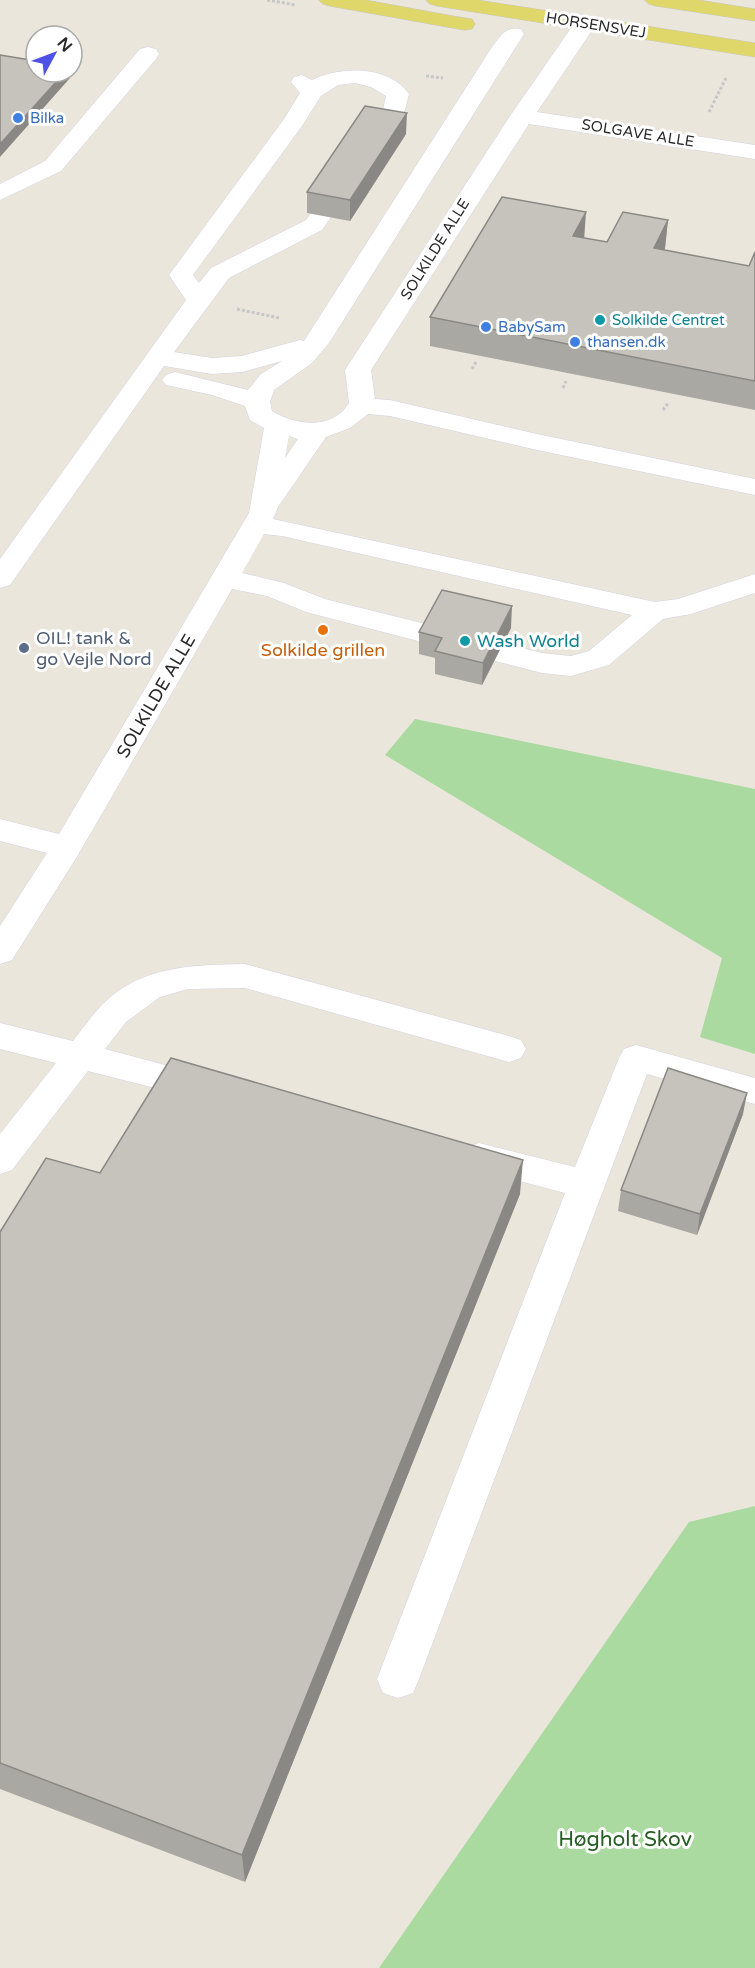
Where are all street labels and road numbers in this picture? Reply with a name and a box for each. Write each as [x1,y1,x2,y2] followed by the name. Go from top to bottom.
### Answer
[545,8,647,42] street label: HORSENSVEJ
[580,115,696,151] street label: SOLGAVE ALLE
[397,195,473,303] street label: SOLKILDE ALLE
[112,630,200,762] street label: SOLKILDE ALLE

